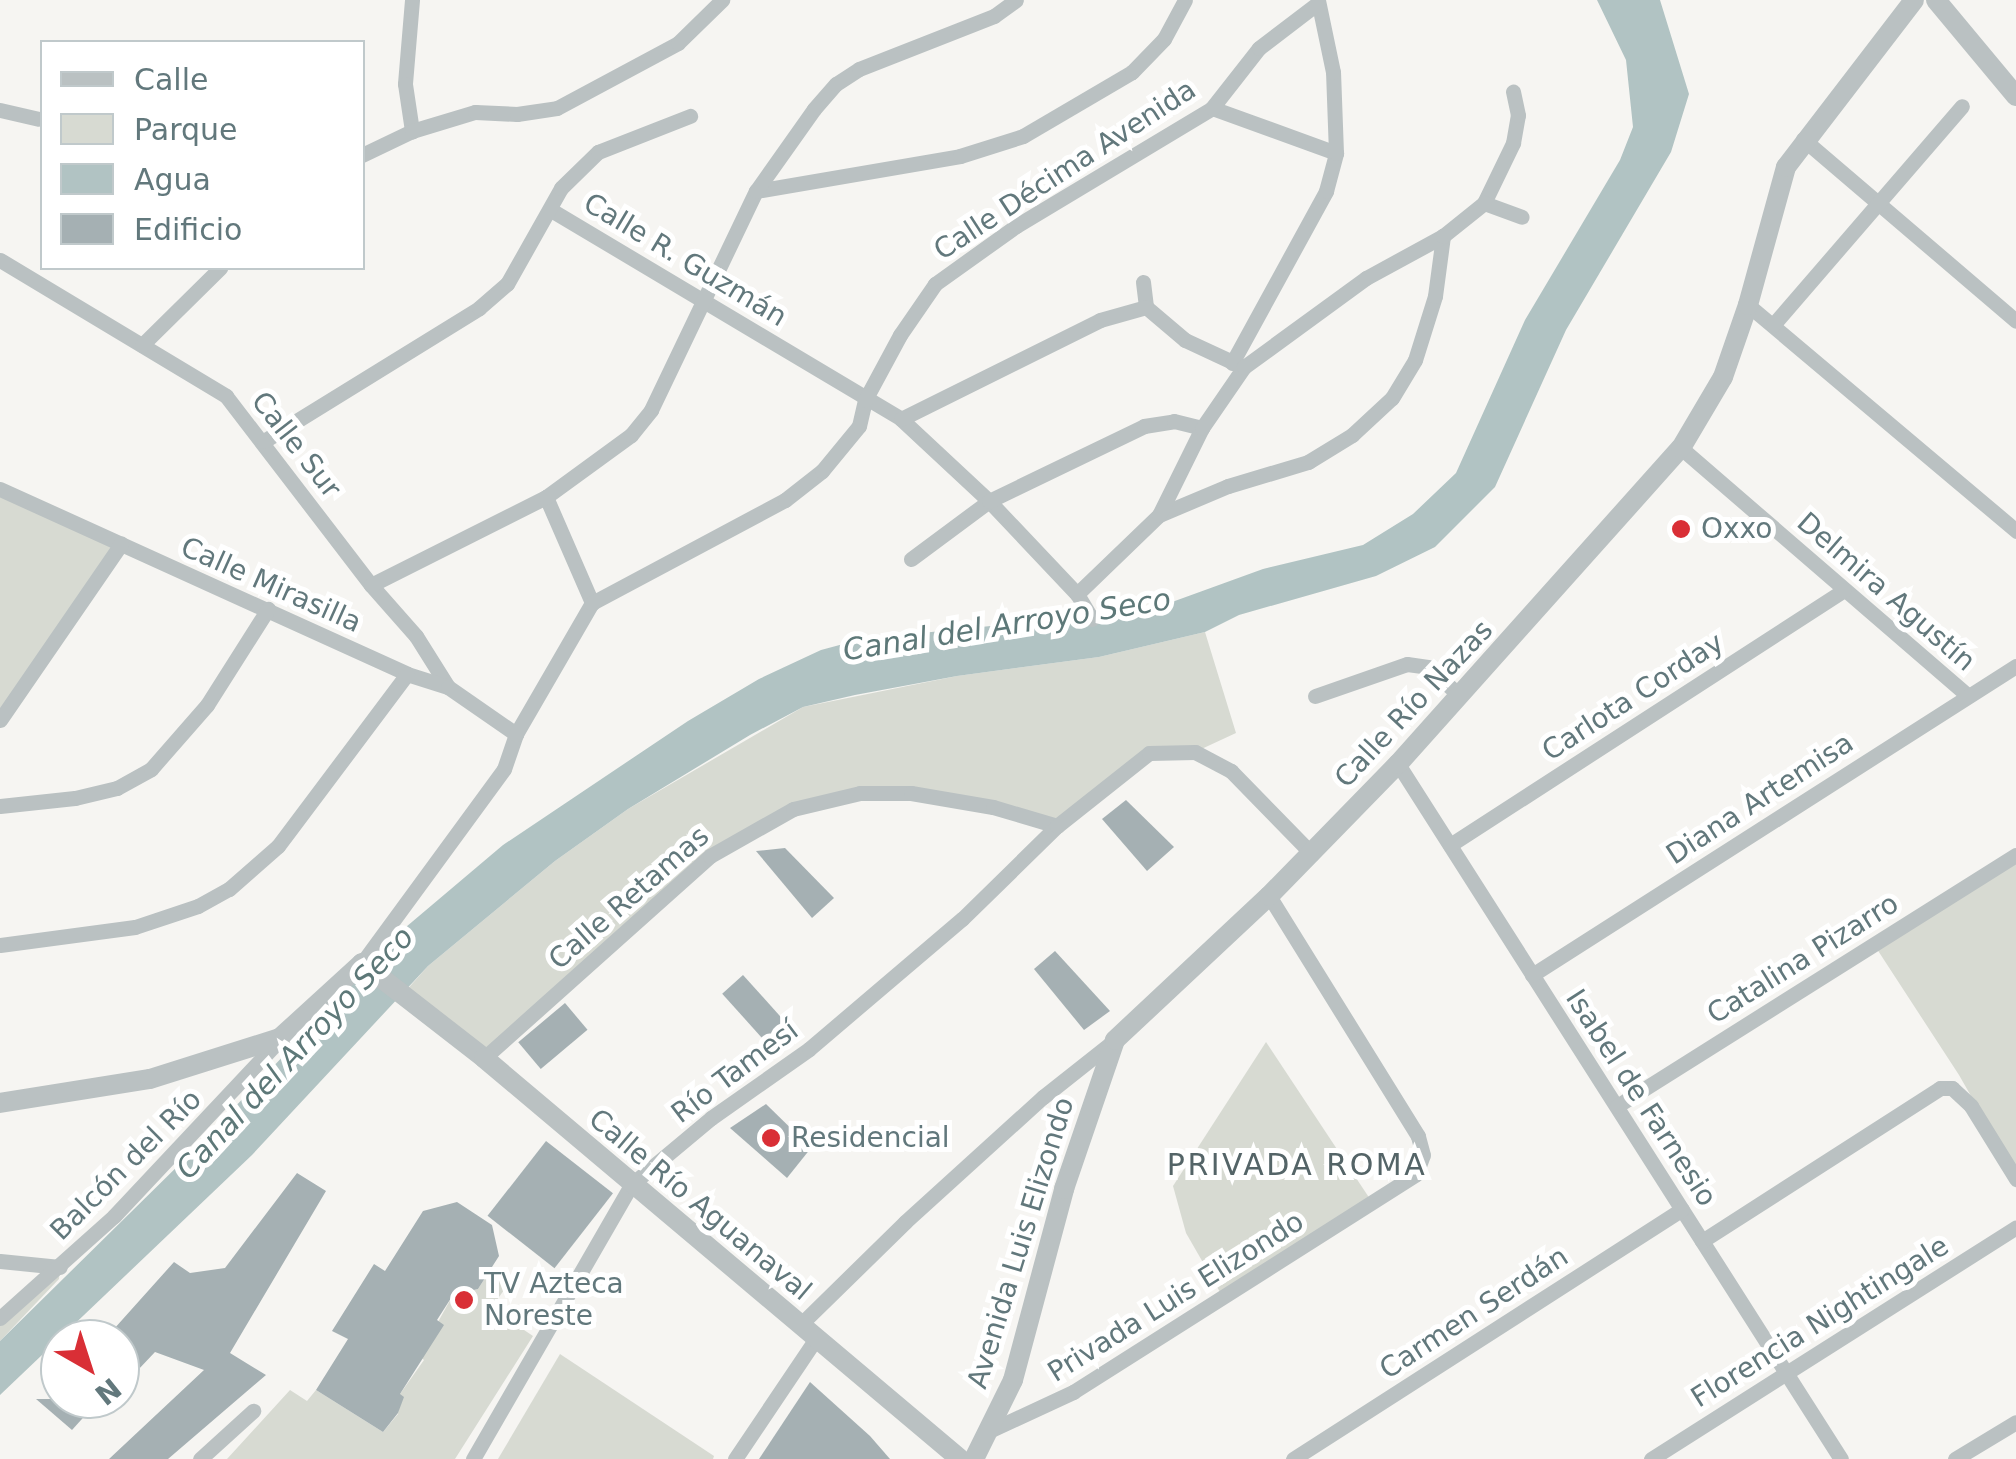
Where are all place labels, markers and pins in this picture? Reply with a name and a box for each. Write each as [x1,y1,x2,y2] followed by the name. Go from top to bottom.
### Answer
[1701,512,1772,546] place label: Oxxo
[1670,518,1692,540] marker: Oxxo
[791,1121,950,1155] place label: Residencial
[760,1127,782,1149] marker: Residencial
[484,1267,624,1333] place label: TV Azteca Noreste
[453,1289,475,1311] marker: TV Azteca Noreste

